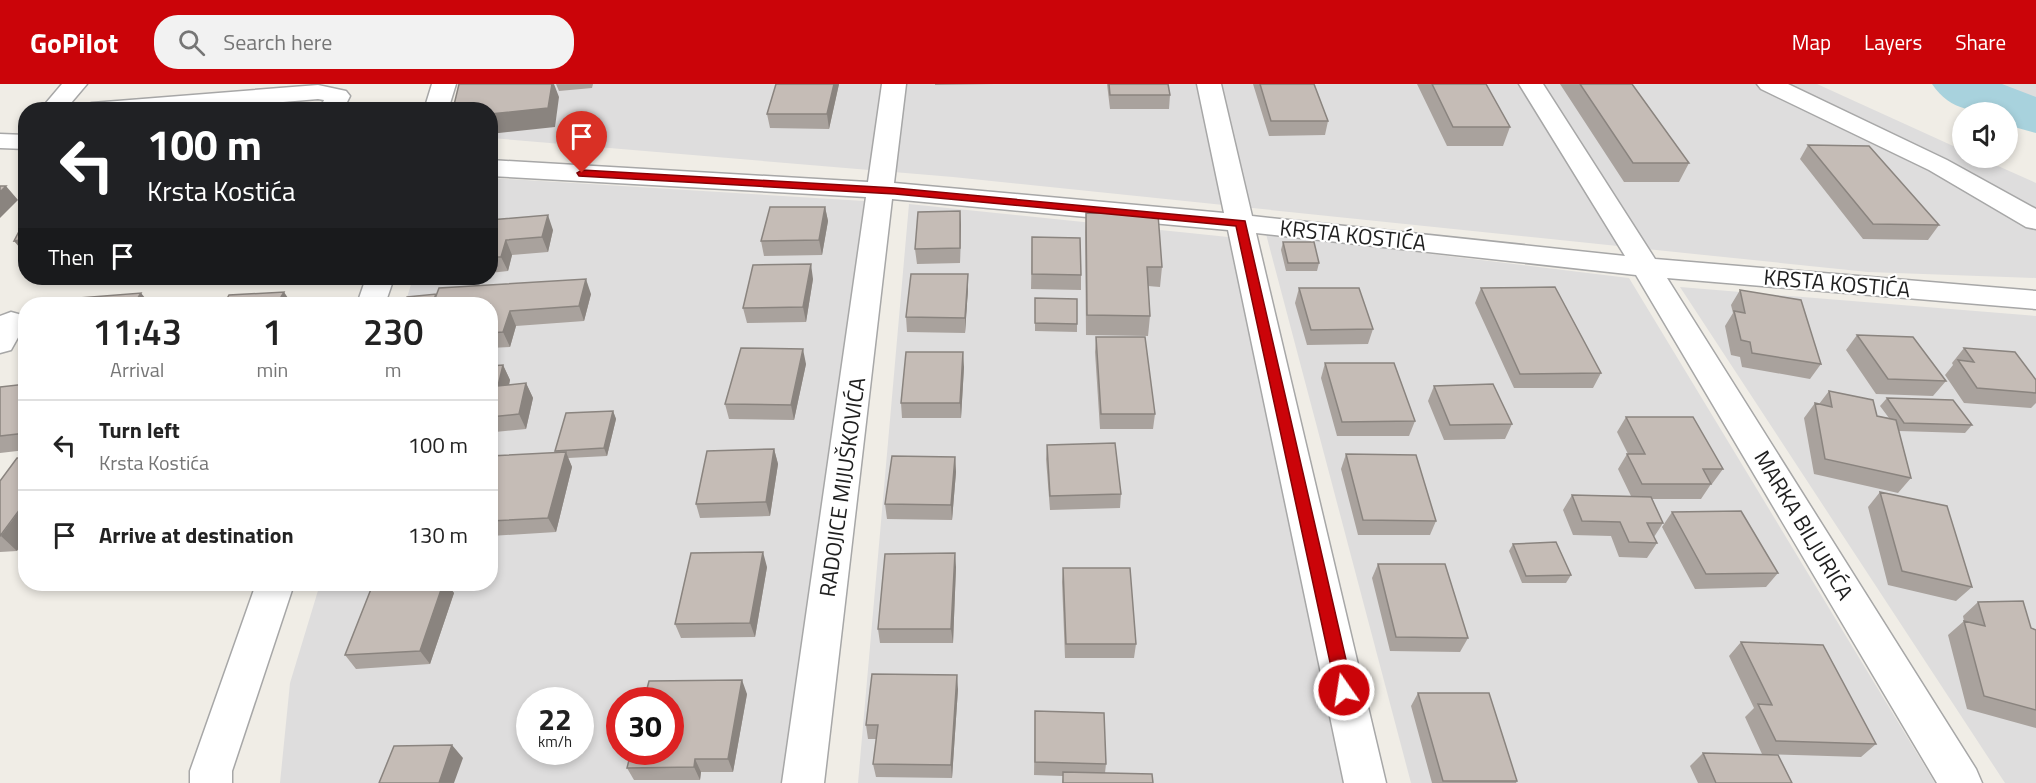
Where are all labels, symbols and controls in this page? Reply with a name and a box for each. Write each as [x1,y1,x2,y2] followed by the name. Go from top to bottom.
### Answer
[154,15,574,69] search box
[30,21,118,64] text: GoPilot
[223,25,332,59] text: Search here
[175,26,208,59] icon: search
[1792,26,1831,58] text: Map
[1864,26,1922,58] text: Layers
[1955,26,2006,58] text: Share
[1952,102,2018,168] map controls
[1952,102,2018,168] button: sound
[556,111,607,173] pin
[147,112,262,176] text: 100 m
[565,120,598,153] icon: arrive
[48,126,126,204] icon: left
[147,170,296,211] text: Krsta Kostića
[1278,210,1428,260] street label: KRSTA KOSTIĆA
[48,240,94,274] text: Then
[106,240,139,273] icon: arrive
[1762,260,1912,306] street label: KRSTA KOSTIĆA
[93,304,182,359] text: 11:43
[262,304,282,359] text: 1
[363,304,423,359] text: 230
[110,354,164,385] text: Arrival
[256,354,288,385] text: min
[385,354,401,385] text: m
[810,375,874,599] street label: RADOJICE MIJUŠKOVIĆA
[99,413,180,447] text: Turn left
[408,428,468,462] text: 100 m
[48,429,81,462] icon: left
[1746,444,1862,606] street label: MARKA BILJURIĆA
[99,447,209,478] text: Krsta Kostića
[99,518,294,552] text: Arrive at destination
[408,518,468,552] text: 130 m
[48,519,81,552] icon: arrive
[1312,658,1376,722] position arrow
[606,687,684,765] speed limit sign: 30
[538,696,572,742] text: 22
[538,730,572,753] text: km/h

